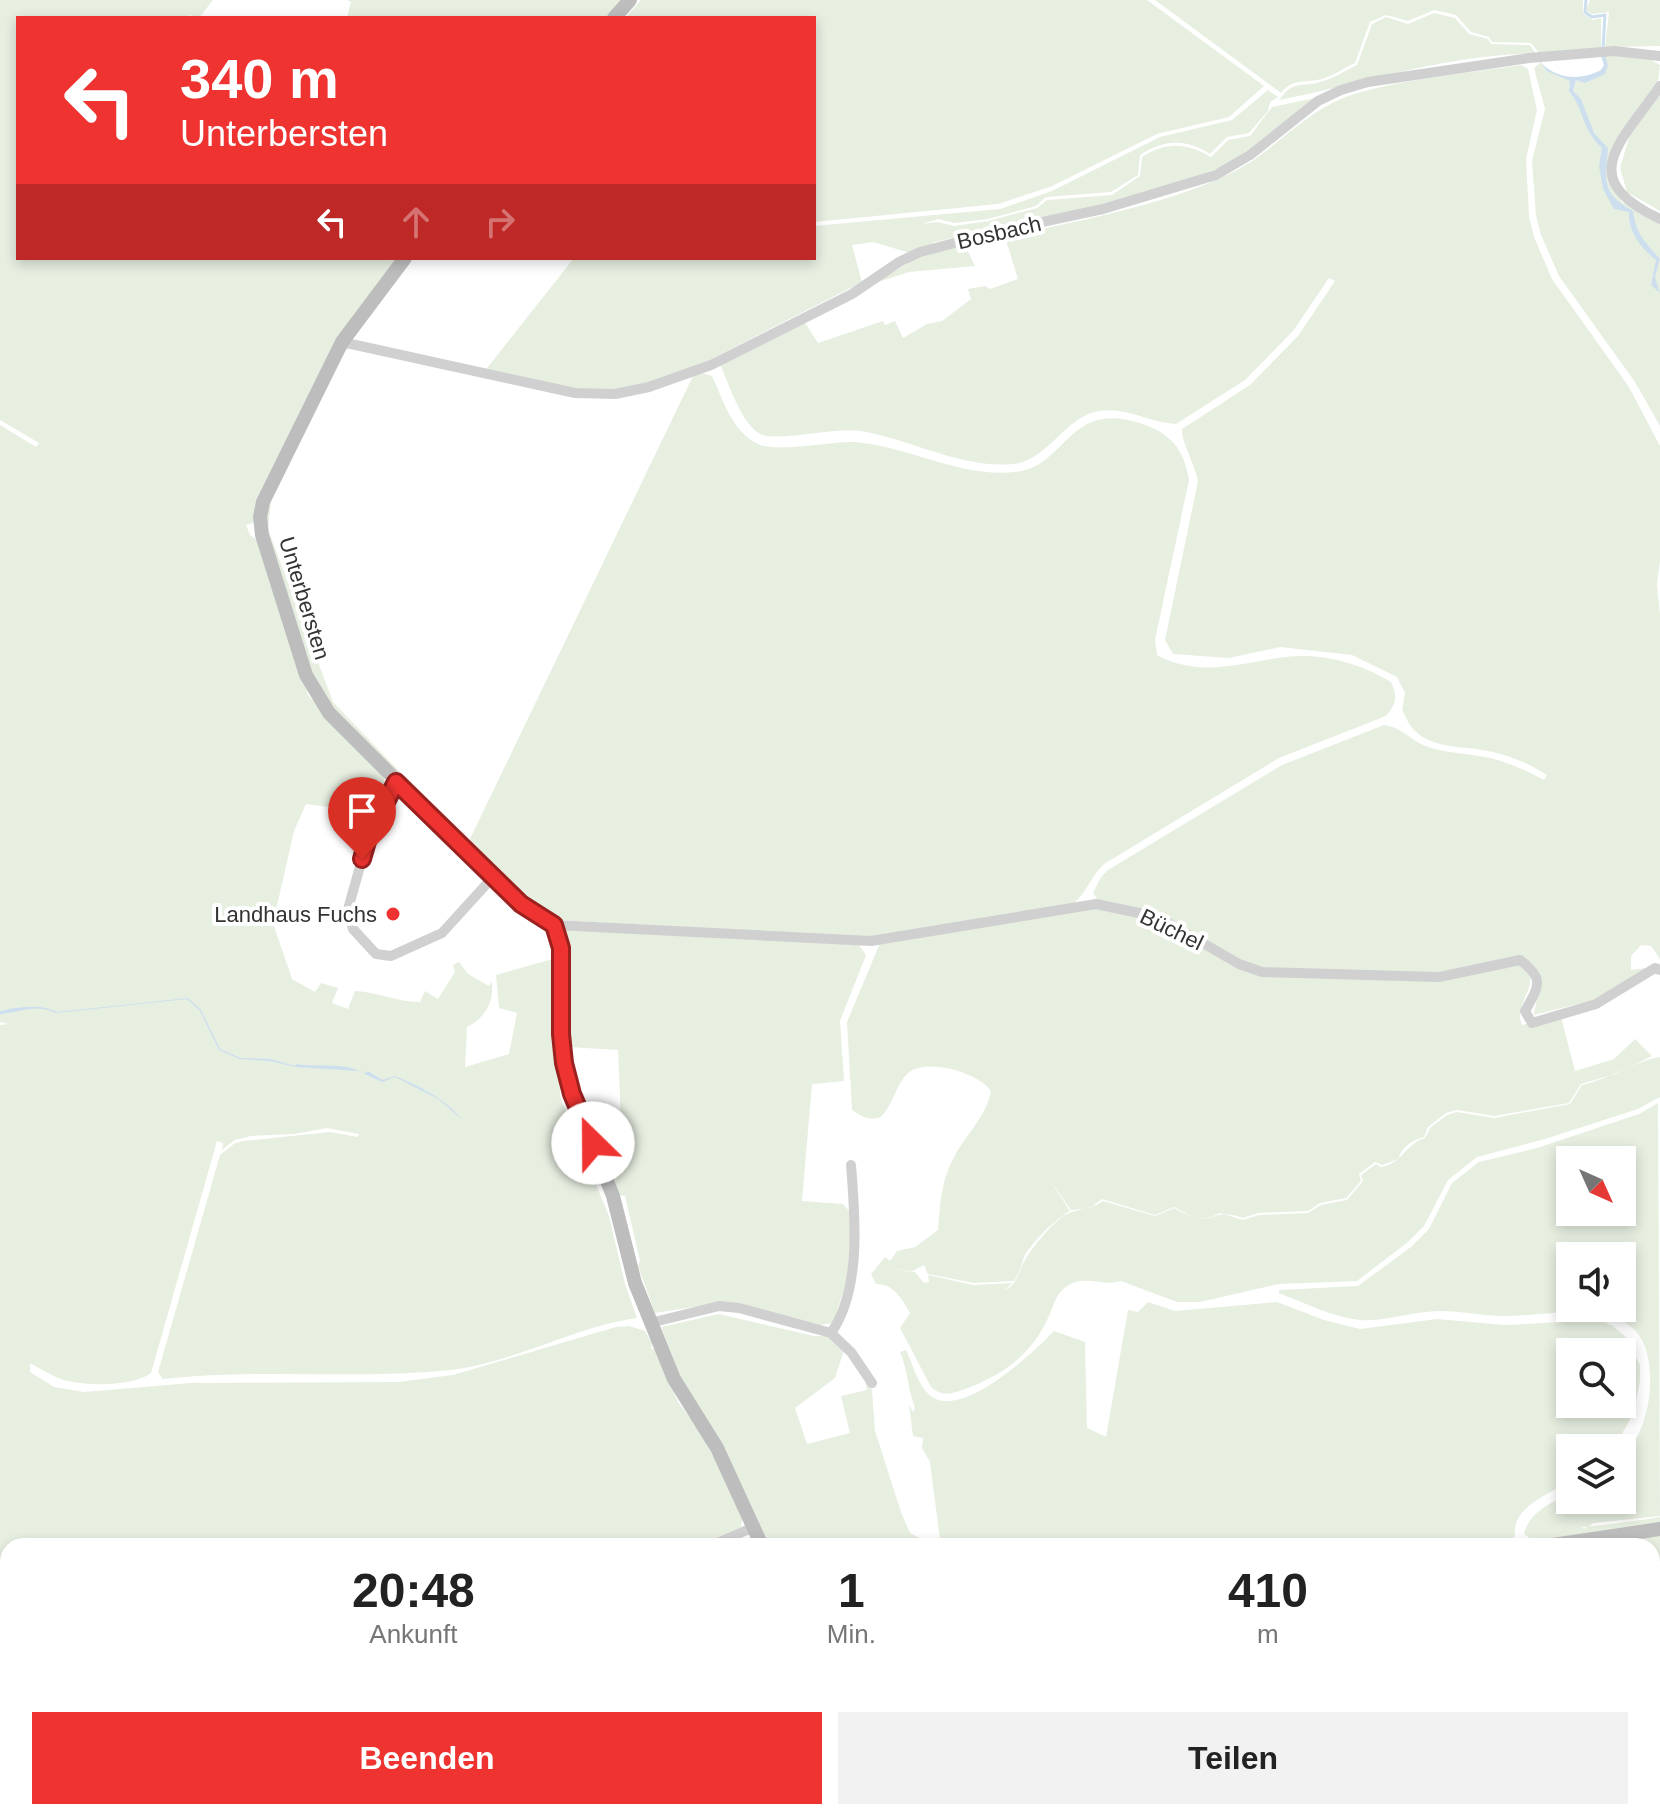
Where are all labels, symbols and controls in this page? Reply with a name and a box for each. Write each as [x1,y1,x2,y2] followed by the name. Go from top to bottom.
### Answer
[180,47,339,110] text: 340 m
[48,48,152,152] icon: left
[180,113,388,154] text: Unterbersten
[310,200,354,244] icon: left
[394,200,438,244] icon: ahead
[478,200,522,244] icon: right
[955,211,1044,254] street label: Bosbach
[274,534,335,663] street label: Unterbersten
[328,777,396,859] pin
[340,789,384,833] icon: arrive
[214,902,377,927] place label: Landhaus Fuchs
[1136,903,1207,955] street label: Büchel
[384,905,402,923] marker: Landhaus Fuchs
[551,1101,635,1185] position arrow
[1556,1146,1636,1226] north arrow
[1556,1146,1636,1514] map controls
[1556,1242,1636,1322] button: sound
[1556,1338,1636,1418] button: search
[1556,1434,1636,1514] button: layers
[352,1564,475,1617] text: 20:48
[838,1564,865,1617] text: 1
[1228,1564,1308,1617] text: 410
[369,1619,457,1649] text: Ankunft
[827,1619,876,1649] text: Min.
[1257,1619,1279,1649] text: m
[32,1712,822,1804] button: Beenden
[838,1712,1628,1804] button: Teilen

